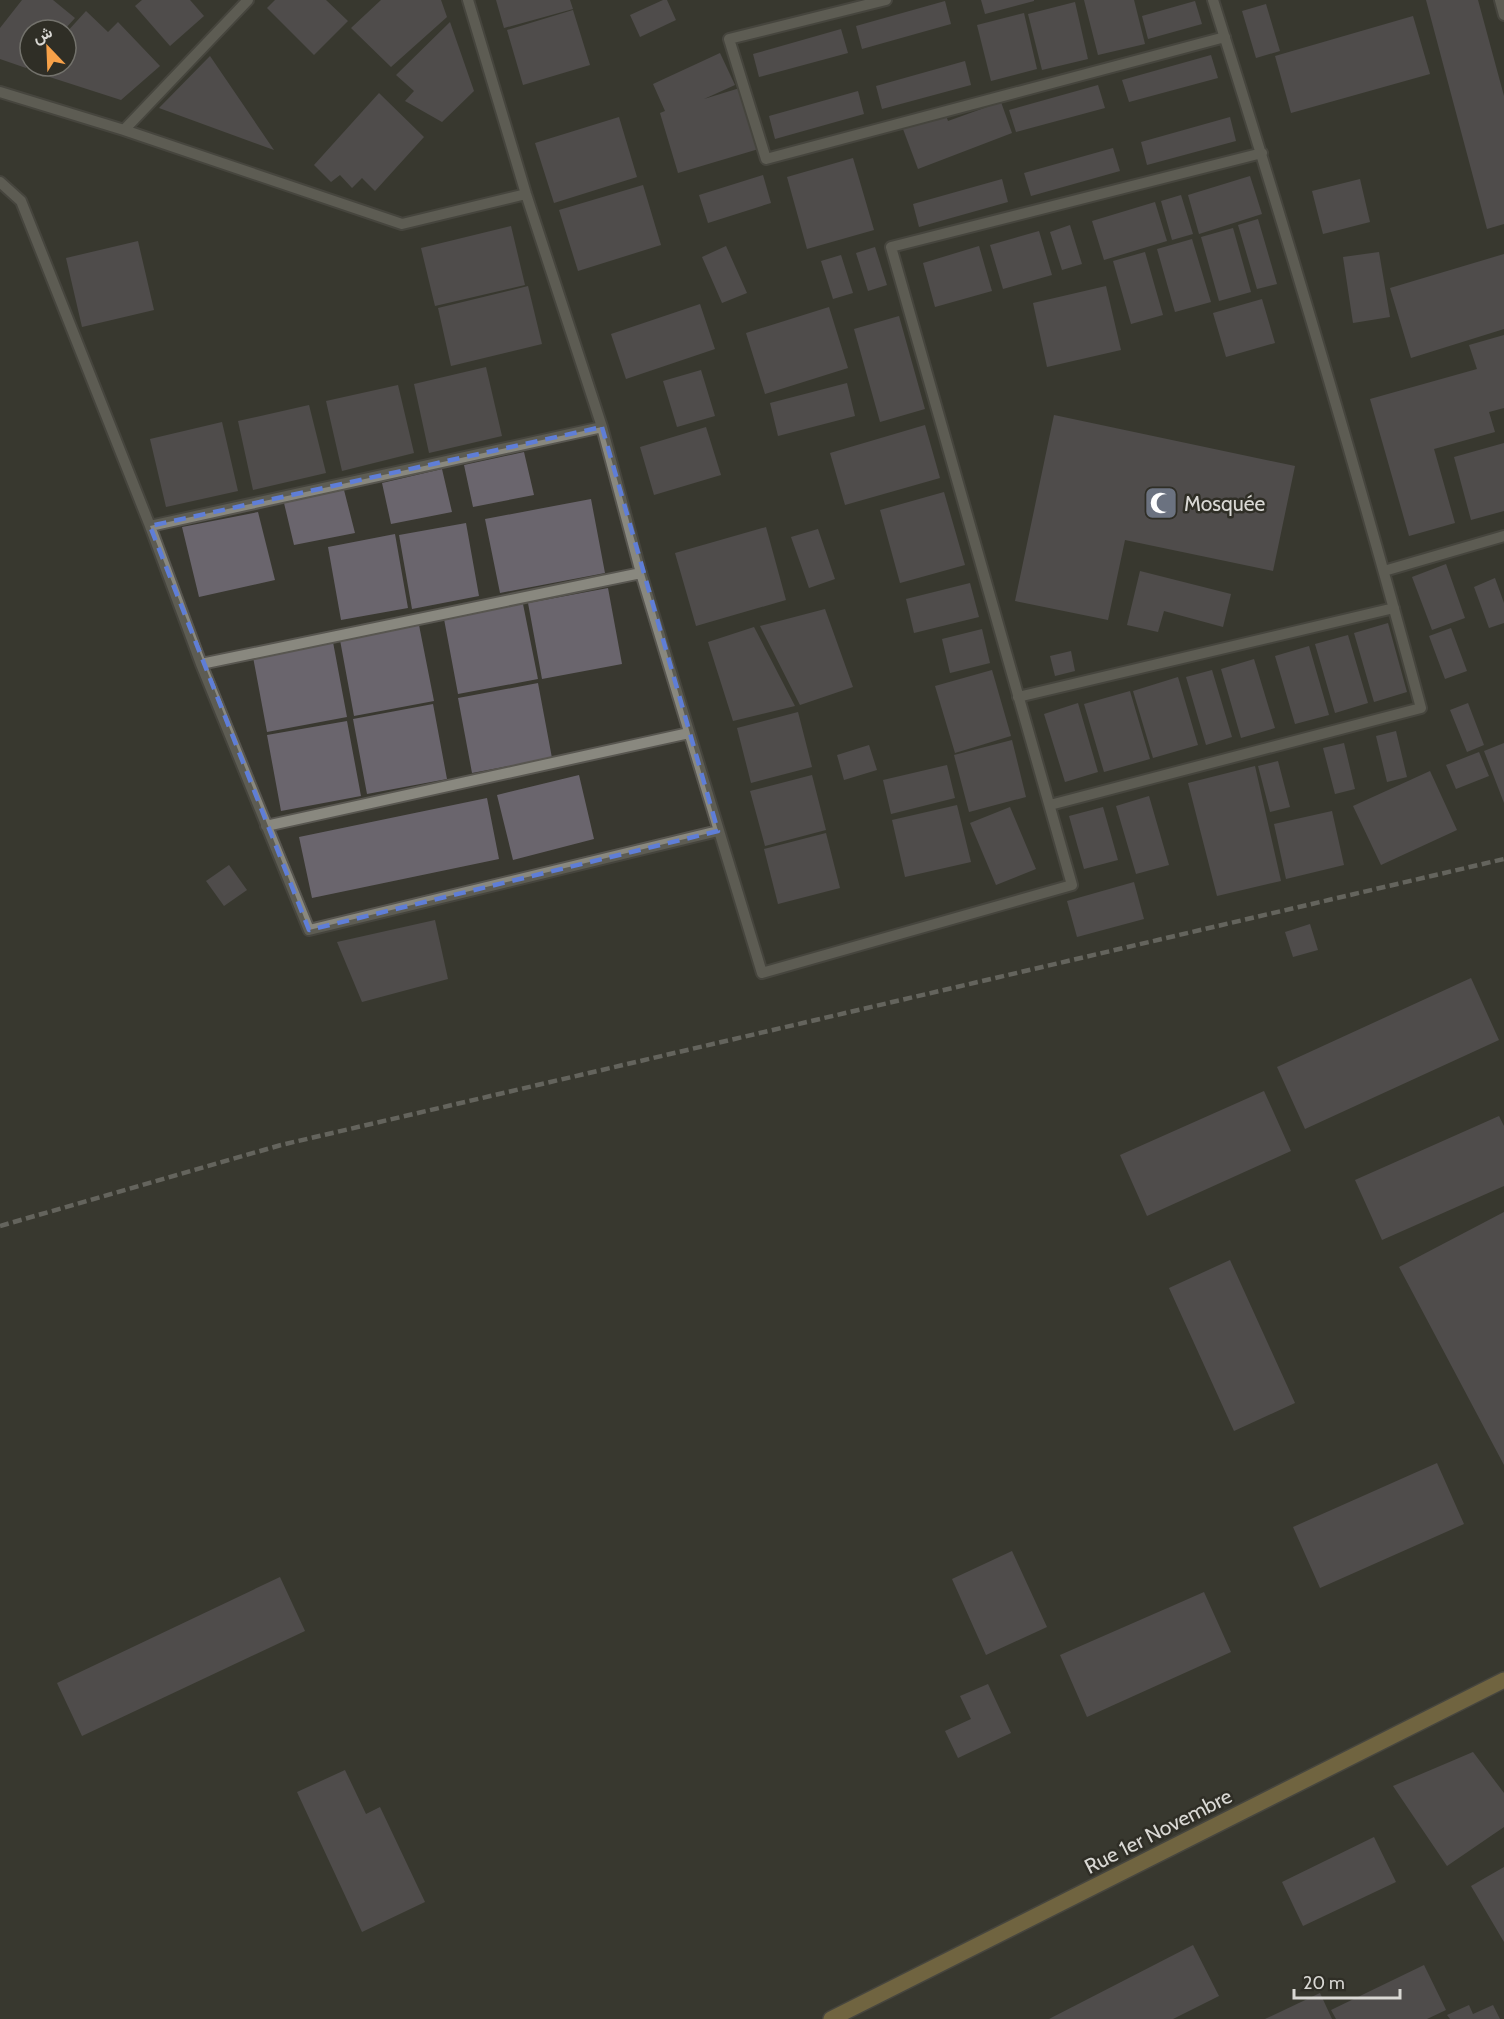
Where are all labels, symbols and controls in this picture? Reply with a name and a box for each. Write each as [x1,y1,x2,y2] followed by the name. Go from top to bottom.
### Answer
[18,18,78,78] north arrow
[30,22,55,47] text: ش
[1143,485,1179,521] mosque icon: Mosquée
[1184,491,1265,516] place label: Mosquée
[1080,1783,1236,1879] street label: Rue 1er Novembre
[1294,1962,1400,2000] scale bar
[1303,1972,1345,1994] text: 20 m

